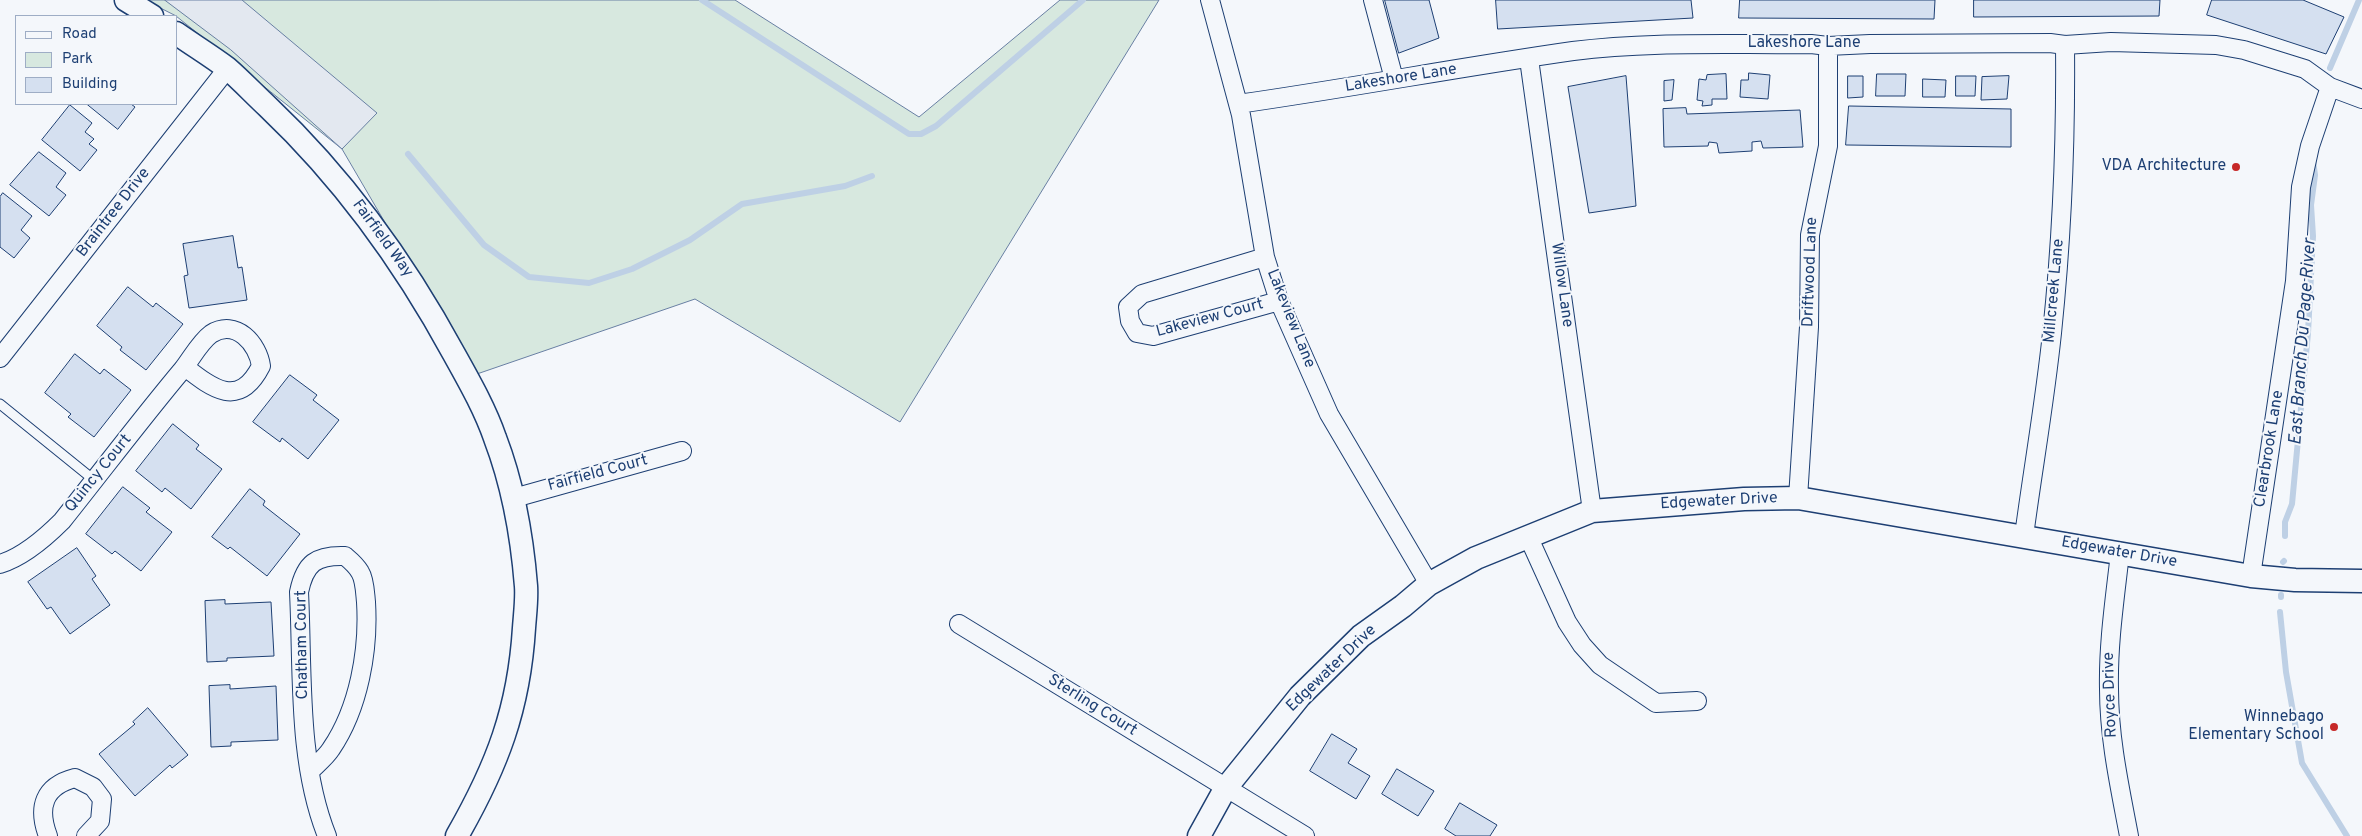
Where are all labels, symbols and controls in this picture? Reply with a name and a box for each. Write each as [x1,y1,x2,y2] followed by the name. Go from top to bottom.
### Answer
[15,15,178,105] legend
[62,25,97,44] text: Road
[1747,34,1861,54] street label: Lakeshore Lane
[62,50,93,69] text: Park
[1344,61,1458,97] street label: Lakeshore Lane
[62,75,117,94] text: Building
[2101,157,2226,177] place label: VDA Architecture
[2230,161,2242,173] marker: VDA Architecture
[73,165,155,261] street label: Braintree Drive
[347,196,417,282] street label: Fairfield Way
[1799,217,1823,327] street label: Driftwood Lane
[2041,238,2069,344] street label: Millcreek Lane
[2286,238,2322,446] water label: East Branch Du Page River
[1546,241,1576,329] street label: Willow Lane
[1261,267,1319,371] street label: Lakeview Lane
[1154,295,1266,343] street label: Lakeview Court
[2251,389,2289,509] street label: Clearbrook Lane
[62,431,136,517] street label: Quincy Court
[546,451,650,497] street label: Fairfield Court
[1660,489,1778,515] street label: Edgewater Drive
[2060,533,2178,573] street label: Edgewater Drive
[292,590,314,700] street label: Chatham Court
[1283,621,1381,717] street label: Edgewater Drive
[2100,652,2122,738] street label: Royce Drive
[1044,671,1140,741] street label: Sterling Court
[2188,708,2324,746] place label: Winnebago Elementary School
[2328,721,2340,733] marker: Winnebago Elementary School

